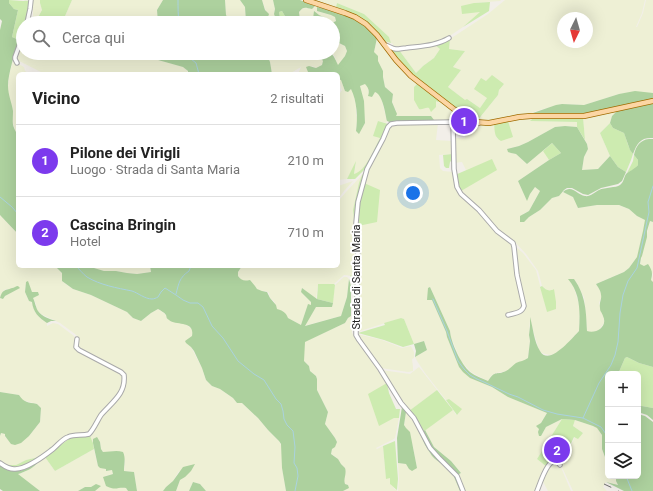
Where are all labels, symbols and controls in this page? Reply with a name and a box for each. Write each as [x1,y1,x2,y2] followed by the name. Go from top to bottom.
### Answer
[557,12,593,48] north arrow
[16,16,340,60] search box
[30,27,52,49] icon: search
[62,29,125,47] text: Cerca qui
[32,88,80,108] text: Vicino
[270,91,324,106] text: 2 risultati
[451,106,477,136] pin: 1
[70,144,180,162] text: Pilone dei Virigli
[41,153,49,168] text: 1
[287,153,324,168] text: 210 m
[70,162,240,177] text: Luogo · Strada di Santa Maria
[403,183,423,203] your location
[70,216,176,234] text: Cascina Bringin
[350,224,363,330] street label: Strada di Santa Maria
[41,225,49,240] text: 2
[287,225,324,240] text: 710 m
[70,234,101,249] text: Hotel
[605,371,641,479] map controls
[605,371,641,407] button: +
[605,407,641,443] button: −
[544,435,570,465] pin: 2
[605,443,641,479] button: layers

